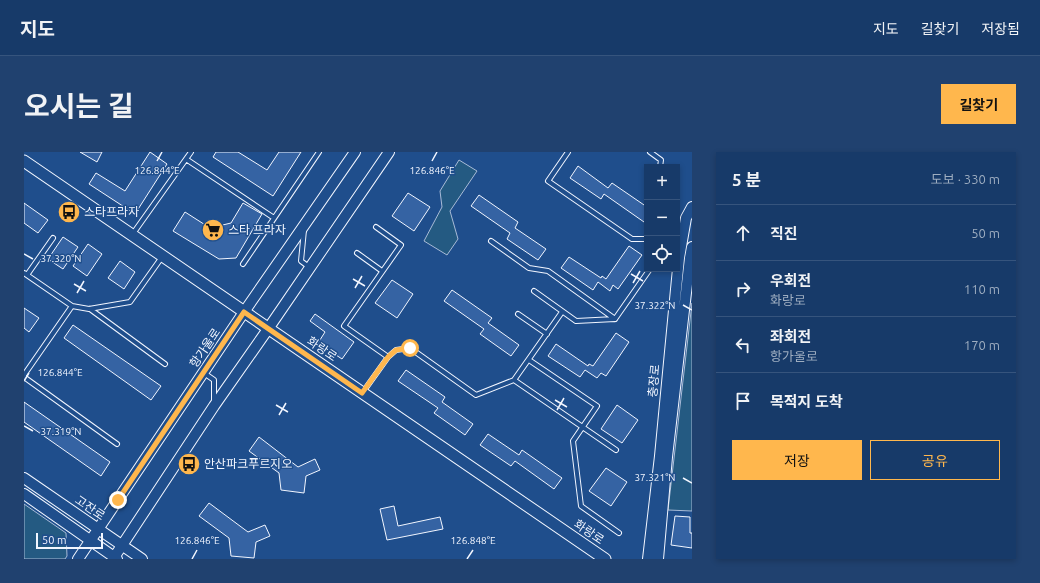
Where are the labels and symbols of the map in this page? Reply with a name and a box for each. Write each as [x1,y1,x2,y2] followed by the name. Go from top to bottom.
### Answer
[134,165,180,176] text: 126.844°E
[409,165,455,176] text: 126.846°E
[56,199,82,225] bus stop icon: 스타프라자
[84,205,139,218] place label: 스타프라자
[200,217,226,243] supermarket icon: 스타 프라자
[228,223,286,236] place label: 스타 프라자
[40,253,82,264] text: 37.320°N
[634,300,676,311] text: 37.322°N
[187,326,222,370] street label: 항가울로
[305,334,340,363] street label: 화랑로
[401,339,419,357] route start
[646,364,661,398] street label: 충장로
[37,367,83,378] text: 126.844°E
[40,426,82,437] text: 37.319°N
[176,451,202,477] bus stop icon: 안산파크푸르지오
[204,457,292,470] place label: 안산파크푸르지오
[634,472,676,483] text: 37.321°N
[109,491,127,509] route end
[73,493,108,522] street label: 고잔로
[572,517,607,546] street label: 화랑로
[36,531,103,550] scale bar
[174,535,220,546] text: 126.846°E
[450,535,496,546] text: 126.848°E

